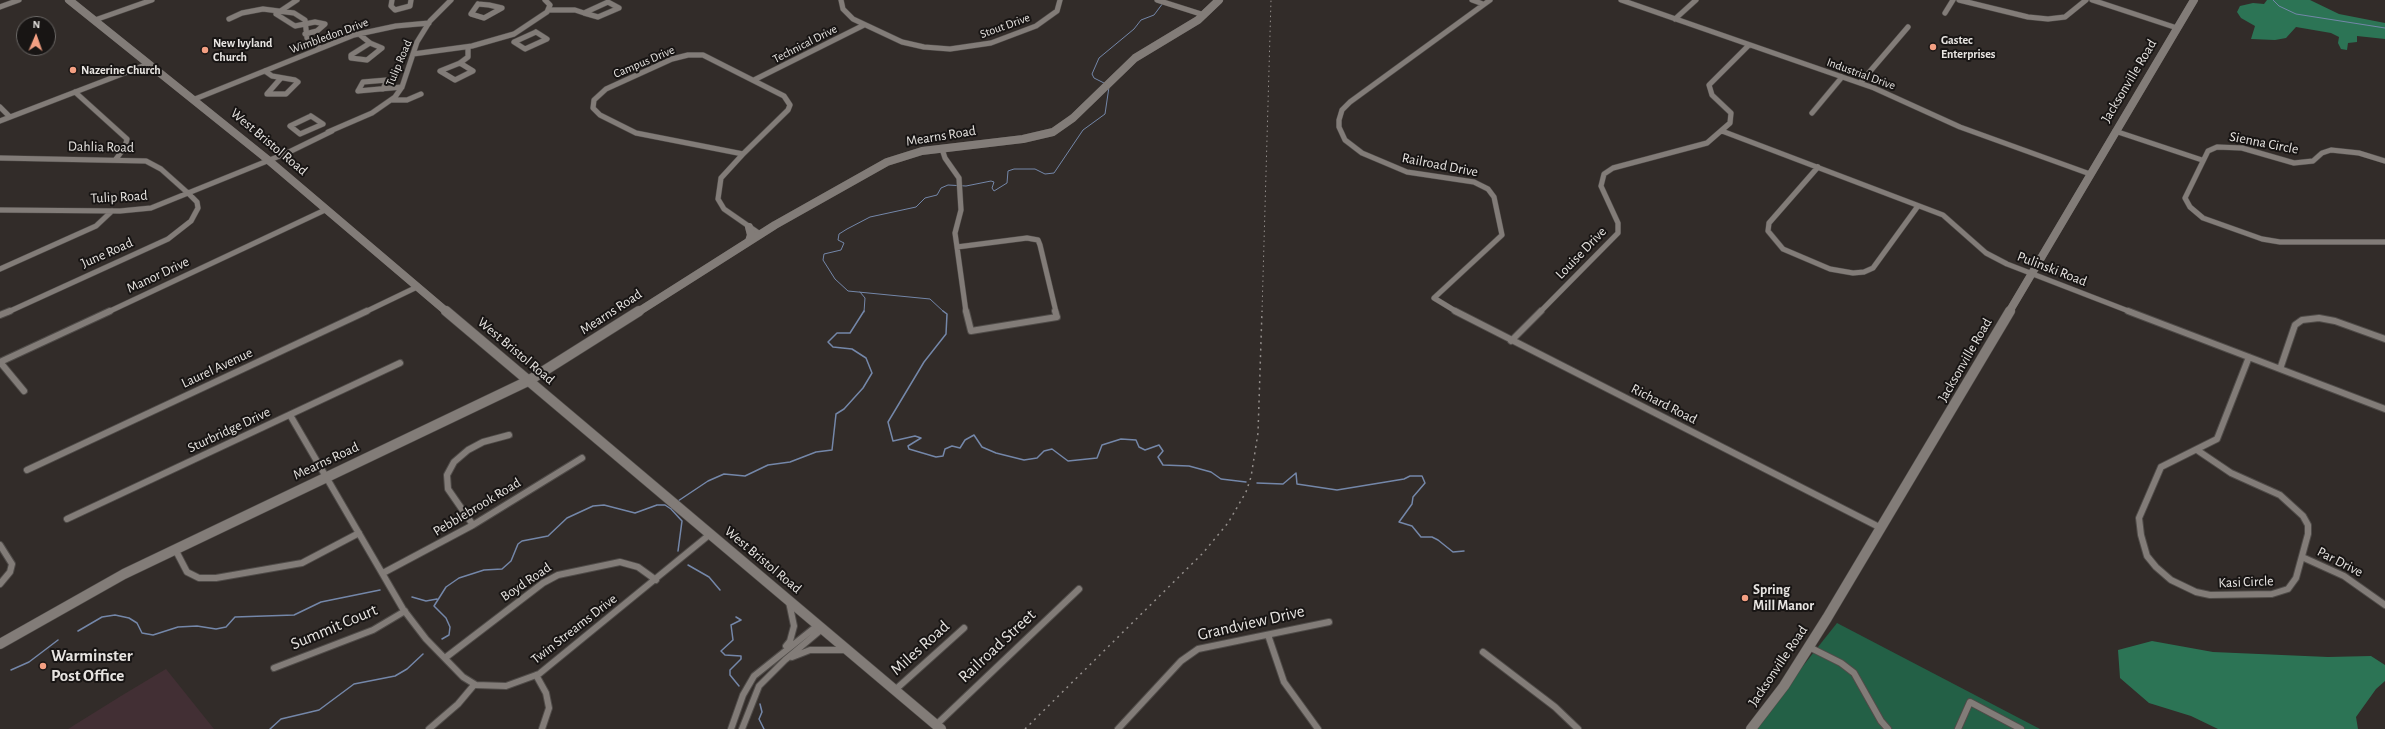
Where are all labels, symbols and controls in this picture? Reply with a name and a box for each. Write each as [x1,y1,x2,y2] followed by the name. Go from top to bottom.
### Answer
[978,10,1032,42] street label: Stout Drive
[288,15,370,57] street label: Wimbledon Drive
[16,16,56,56] north arrow
[32,19,40,30] text: N
[770,22,840,66] street label: Technical Drive
[1941,33,1995,61] place label: Gastec Enterprises
[213,36,272,64] place label: New Ivyland Church
[2098,36,2160,126] street label: Jacksonville Road
[383,38,415,88] street label: Tulip Road
[1928,42,1938,52] marker: Gastec Enterprises
[611,43,677,81] street label: Campus Drive
[200,45,210,55] marker: New Ivyland Church
[1825,55,1897,93] street label: Industrial Drive
[81,63,161,77] place label: Nazerine Church
[68,65,78,75] marker: Nazerine Church
[227,105,311,179] street label: West Bristol Road
[905,122,977,150] street label: Mearns Road
[2228,128,2300,158] street label: Sienna Circle
[68,138,134,156] street label: Dahlia Road
[1400,149,1480,181] street label: Railroad Drive
[90,187,148,207] street label: Tulip Road
[1552,223,1610,283] street label: Louise Drive
[78,234,136,272] street label: June Road
[2015,248,2089,290] street label: Pulinski Road
[124,253,192,297] street label: Manor Drive
[577,286,645,338] street label: Mearns Road
[474,314,558,388] street label: West Bristol Road
[1934,315,1996,405] street label: Jacksonville Road
[179,344,255,392] street label: Laurel Avenue
[1628,380,1700,428] street label: Richard Road
[185,403,273,457] street label: Sturbridge Drive
[290,438,362,484] street label: Mearns Road
[430,474,524,540] street label: Pebblebrook Road
[721,523,805,597] street label: West Bristol Road
[2314,543,2366,581] street label: Par Drive
[498,559,554,605] street label: Boyd Road
[2218,573,2274,591] street label: Kasi Circle
[1753,582,1814,614] place label: Spring Mill Manor
[528,590,620,668] street label: Twin Streams Drive
[1740,593,1750,603] marker: Spring Mill Manor
[288,600,380,654] street label: Summit Court
[1196,601,1306,645] street label: Grandview Drive
[954,605,1040,687] street label: Railroad Street
[886,616,954,680] street label: Miles Road
[1745,622,1811,710] street label: Jacksonville Road
[51,646,133,686] place label: Warminster Post Office
[38,661,48,671] marker: Warminster Post Office

